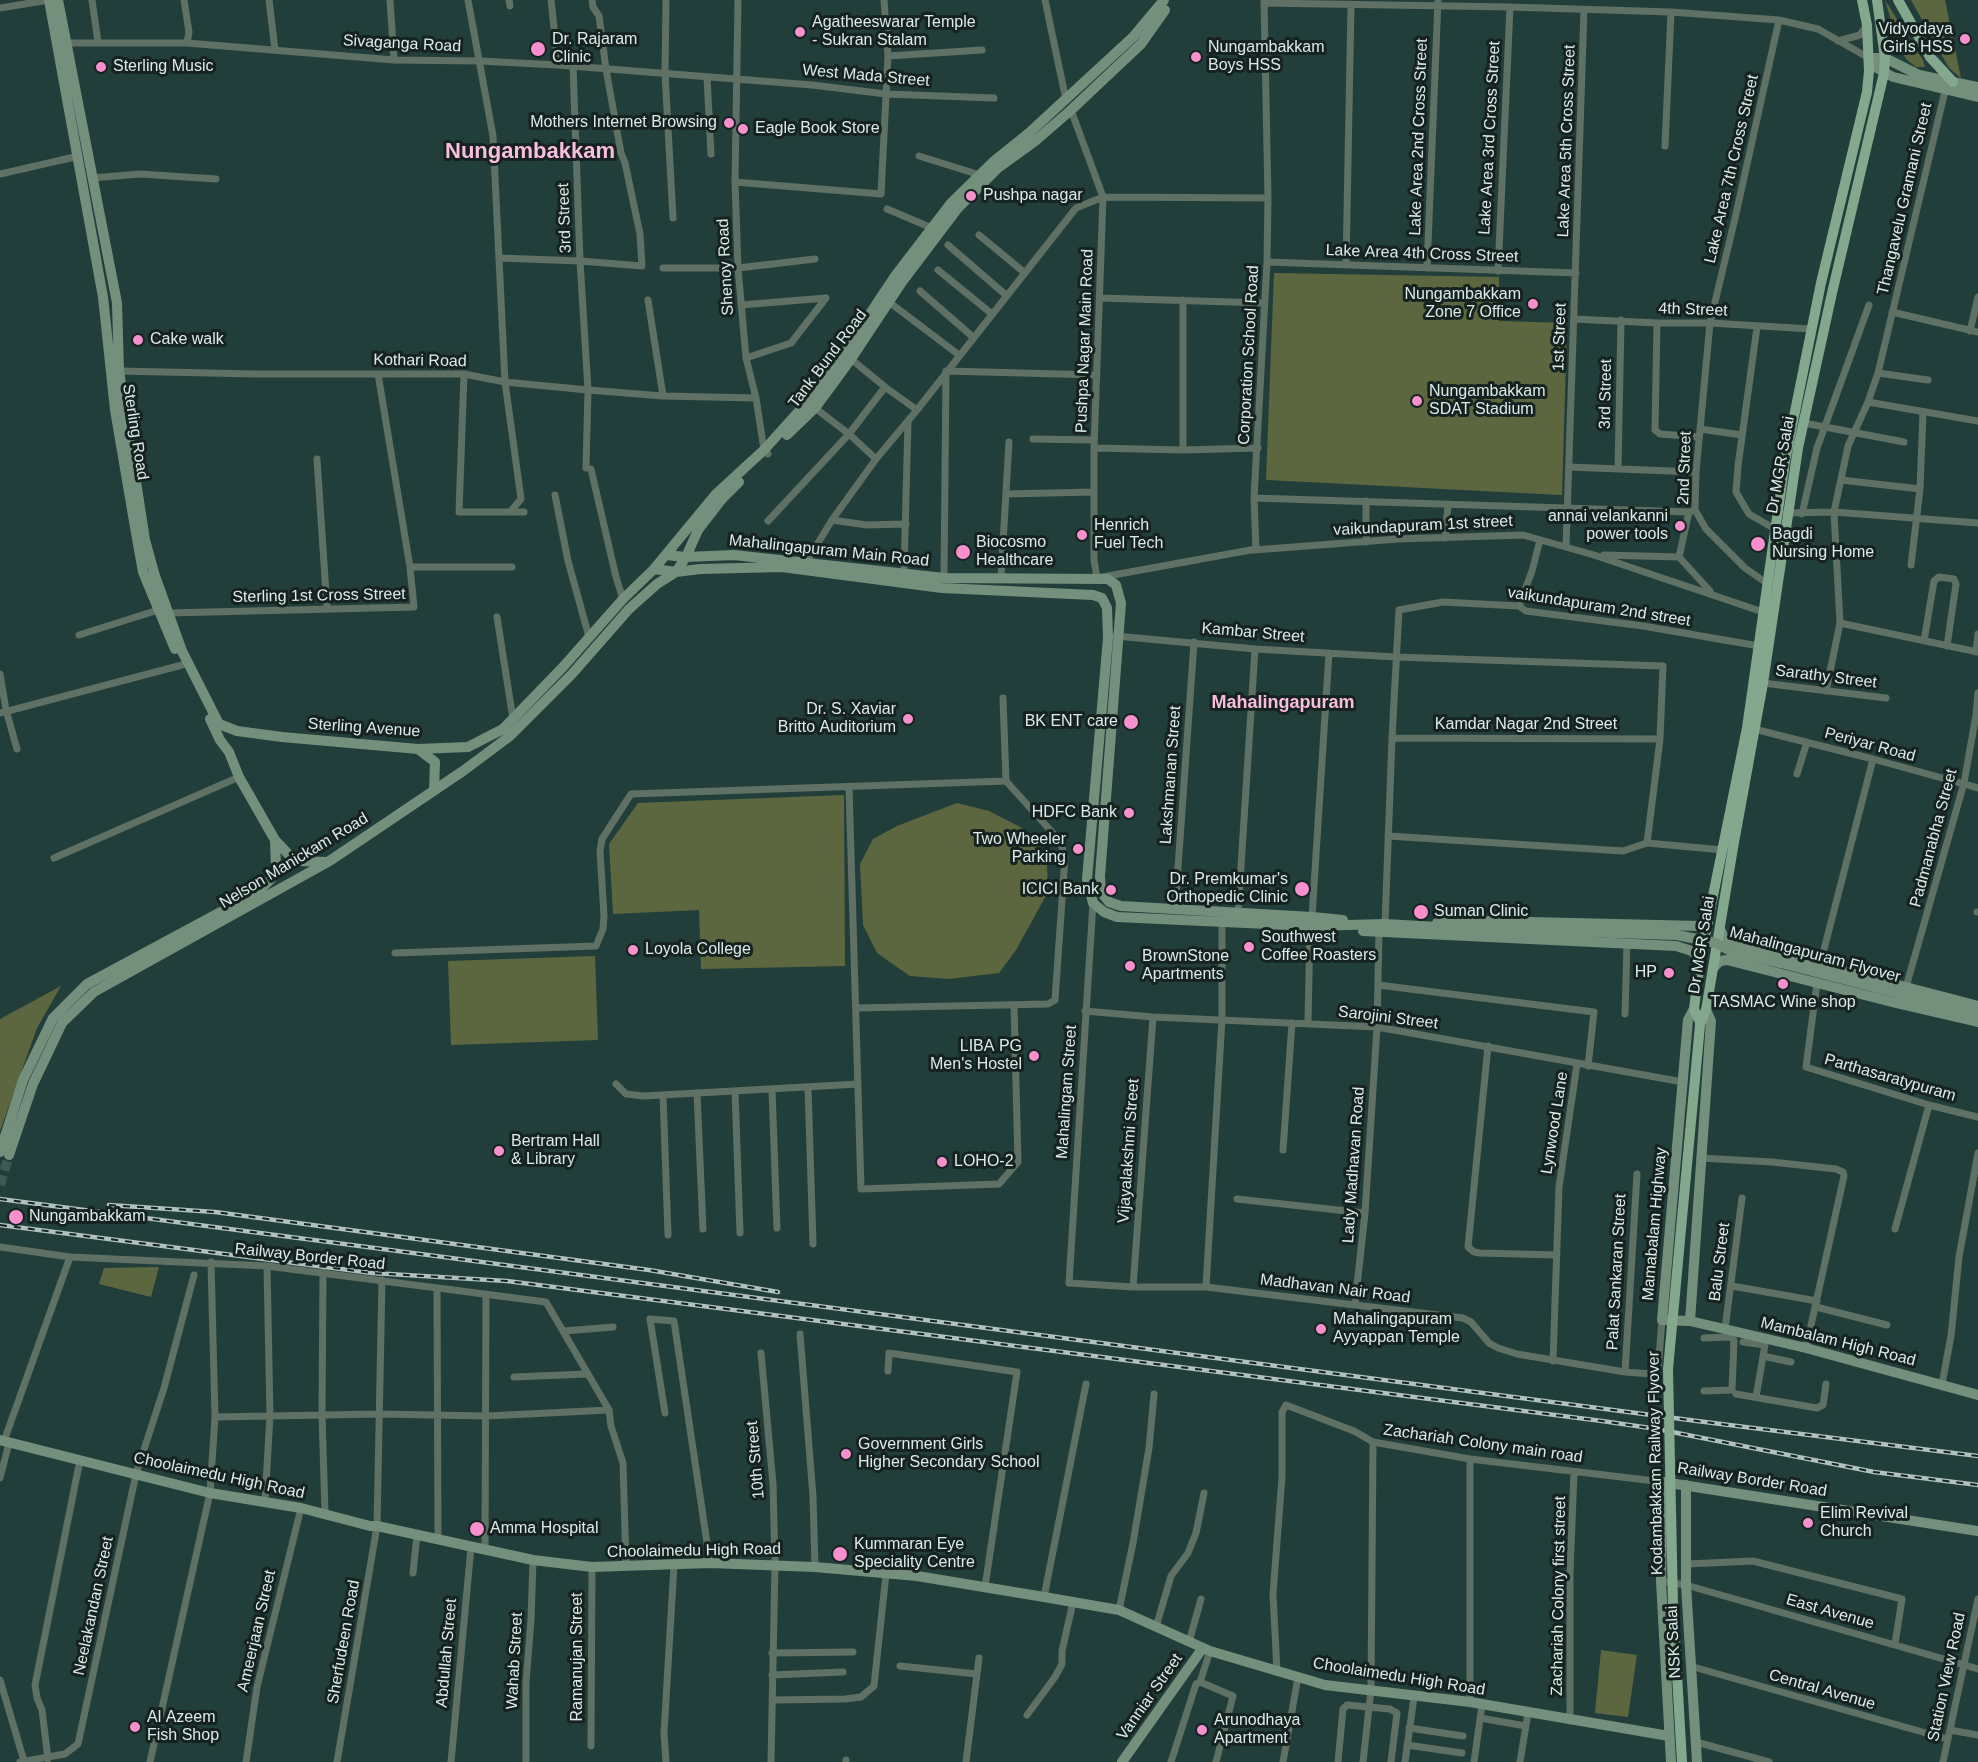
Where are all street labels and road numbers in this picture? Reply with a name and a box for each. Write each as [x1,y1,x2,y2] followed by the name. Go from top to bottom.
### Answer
[342,31,462,57] street label: Sivaganga Road
[1406,38,1432,236] street label: Lake Area 2nd Cross Street
[1475,41,1505,235] street label: Lake Area 3rd Cross Street
[1554,44,1580,238] street label: Lake Area 5th Cross Street
[802,61,930,91] street label: West Mada Street
[1701,73,1763,265] street label: Lake Area 7th Cross Street
[1874,101,1936,297] street label: Thangavelu Gramani Street
[554,183,576,253] street label: 3rd Street
[714,218,738,316] street label: Shenoy Road
[1325,241,1519,267] street label: Lake Area 4th Cross Street
[1072,249,1098,433] street label: Pushpa Nagar Main Road
[1235,265,1263,445] street label: Corporation School Road
[1658,299,1728,321] street label: 4th Street
[1549,302,1571,372] street label: 1st Street
[785,306,871,412] street label: Tank Bund Road
[373,351,467,371] street label: Kothari Road
[1596,359,1616,429] street label: 3rd Street
[118,383,152,481] street label: Sterling Road
[1763,415,1799,515] street label: Dr MGR Salai
[1674,431,1696,505] street label: 2nd Street
[1333,512,1513,540] street label: vaikundapuram 1st street
[728,531,930,571] street label: Mahalingapuram Main Road
[1506,583,1692,631] street label: vaikundapuram 2nd street
[232,585,406,607] street label: Sterling 1st Cross Street
[1201,619,1305,647] street label: Kambar Street
[1774,661,1878,693] street label: Sarathy Street
[1157,705,1185,845] street label: Lakshmanan Street
[307,714,421,742] street label: Sterling Avenue
[1435,715,1617,735] street label: Kamdar Nagar 2nd Street
[1822,724,1918,766] street label: Periyar Road
[1906,767,1962,909] street label: Padmanabha Street
[216,809,372,913] street label: Nelson Manickam Road
[1685,895,1719,995] street label: Dr MGR Salai
[1727,923,1903,987] street label: Mahalingapuram Flyover
[1337,1002,1439,1034] street label: Sarojini Street
[1053,1024,1081,1160] street label: Mahalingam Street
[1822,1050,1958,1106] street label: Parthasaratypuram
[1537,1070,1573,1176] street label: Lynwood Lane
[1114,1078,1144,1224] street label: Vijayalakshmi Street
[1339,1086,1369,1244] street label: Lady Madhavan Road
[1639,1147,1671,1301] street label: Mamabalam Highway
[1603,1193,1631,1351] street label: Palat Sankaran Street
[1706,1222,1734,1302] street label: Balu Street
[234,1240,386,1274] street label: Railway Border Road
[1259,1270,1411,1308] street label: Madhavan Nair Road
[1758,1313,1918,1371] street label: Mambalam High Road
[1644,1351,1668,1575] street label: Kodambakkam Railway Flyover
[743,1420,769,1500] street label: 10th Street
[1382,1421,1584,1467] street label: Zachariah Colony main road
[132,1448,306,1504] street label: Choolaimedu High Road
[1676,1459,1828,1501] street label: Railway Border Road
[1548,1496,1570,1696] street label: Zachariah Colony first street
[70,1535,118,1677] street label: Neelakandan Street
[607,1540,781,1562] street label: Choolaimedu High Road
[234,1568,280,1694] street label: Ameerjaan Street
[324,1579,364,1705] street label: Sherfudeen Road
[1784,1590,1876,1634] street label: East Avenue
[568,1593,588,1721] street label: Ramanujan Street
[433,1598,461,1708] street label: Abdullah Street
[1663,1605,1685,1679] street label: NSK Salai
[1924,1611,1970,1743] street label: Station View Road
[503,1612,527,1710] street label: Wahab Street
[1113,1650,1187,1744] street label: Vanniar Street
[1311,1654,1487,1700] street label: Choolaimedu High Road
[1766,1666,1878,1714] street label: Central Avenue

